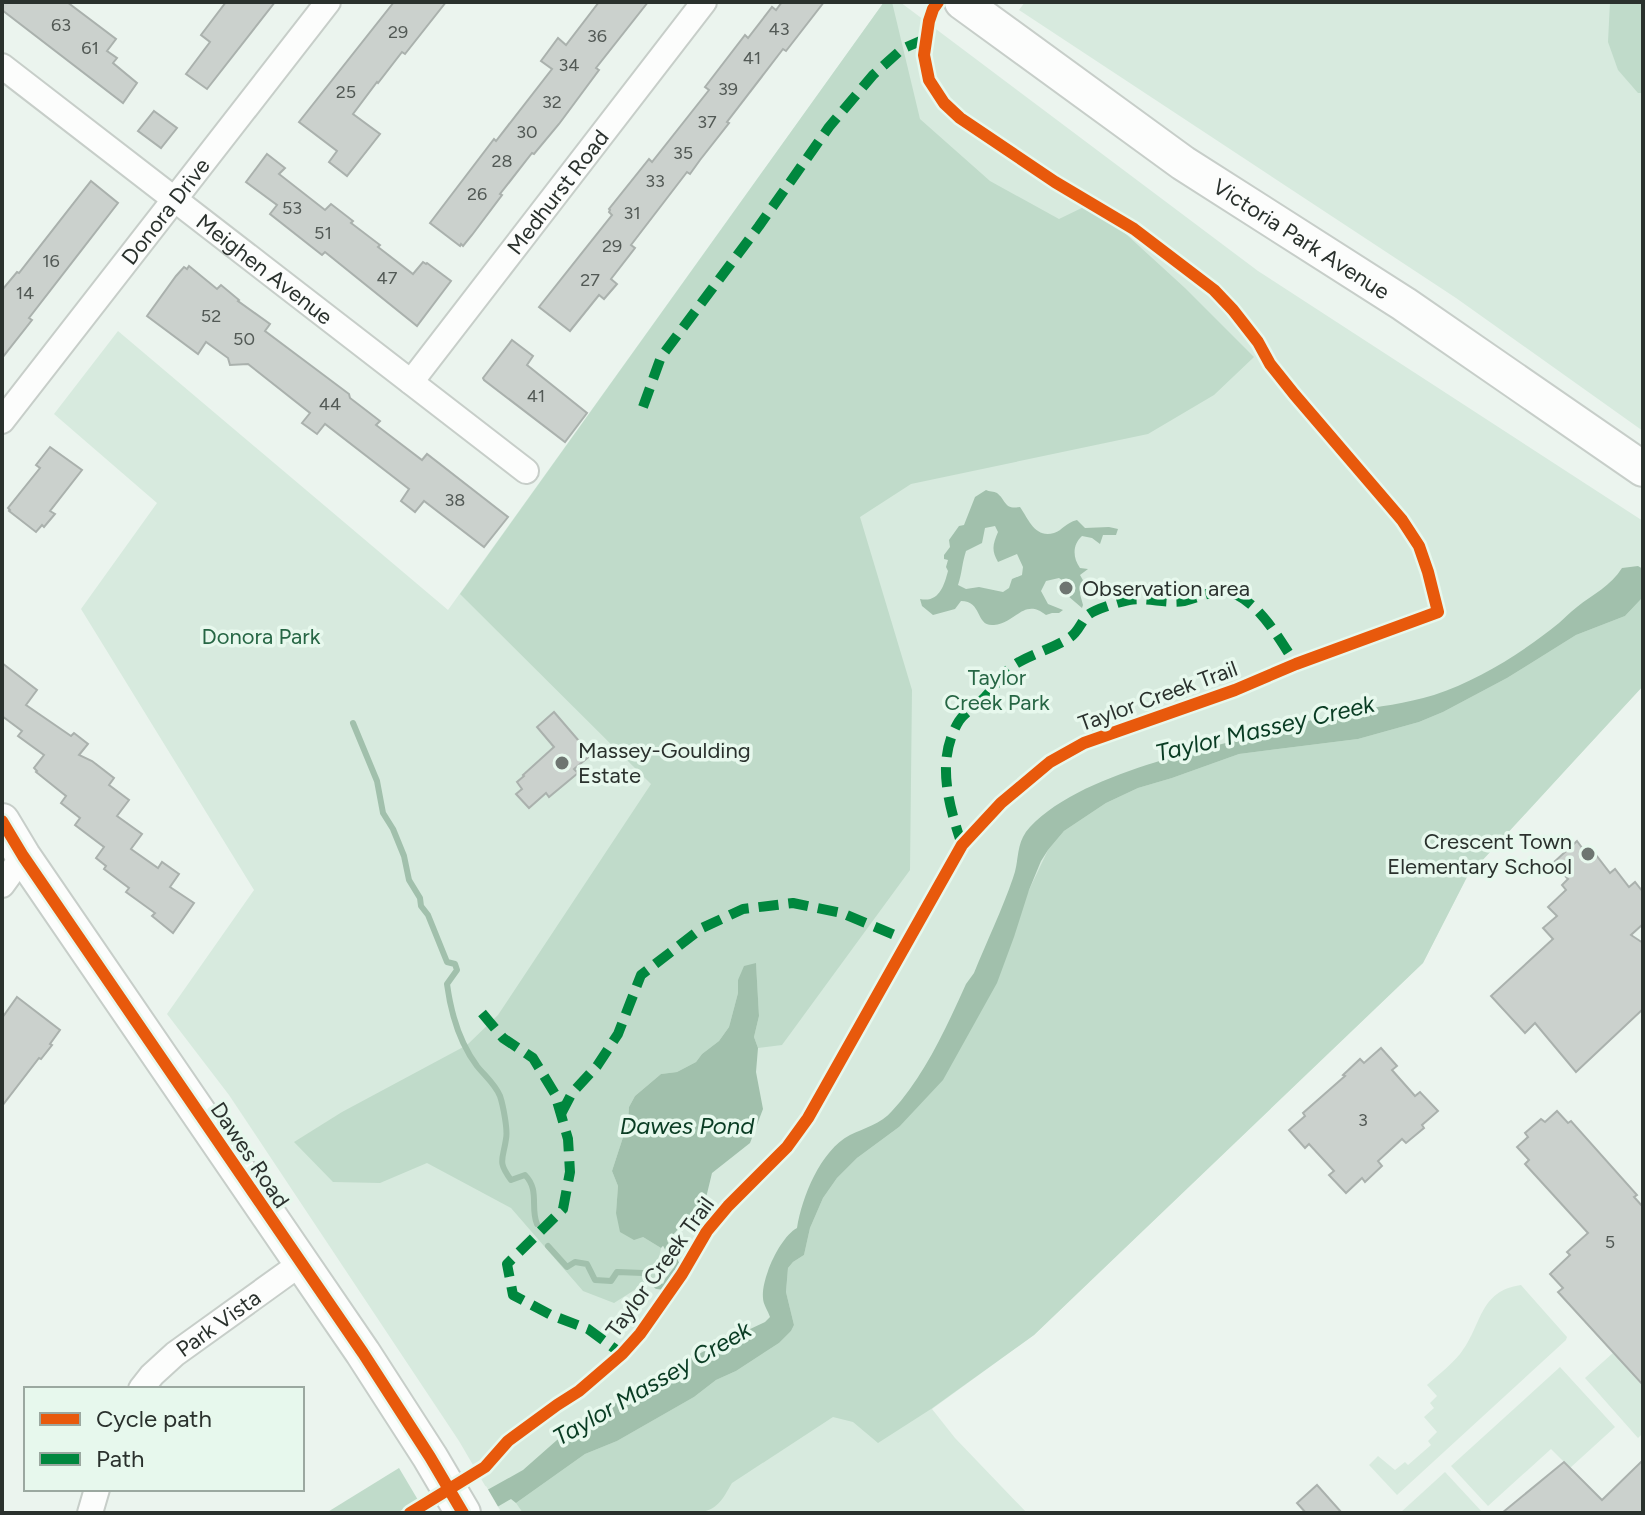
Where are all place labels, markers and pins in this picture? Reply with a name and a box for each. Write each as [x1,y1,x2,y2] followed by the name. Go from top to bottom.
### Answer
[1082,575,1250,602] place label: Observation area
[1057,579,1075,597] marker: Observation area
[578,737,751,789] place label: Massey-Goulding Estate
[553,754,571,772] marker: Massey-Goulding Estate
[1387,828,1572,880] place label: Crescent Town Elementary School
[1579,845,1597,863] marker: Crescent Town Elementary School

